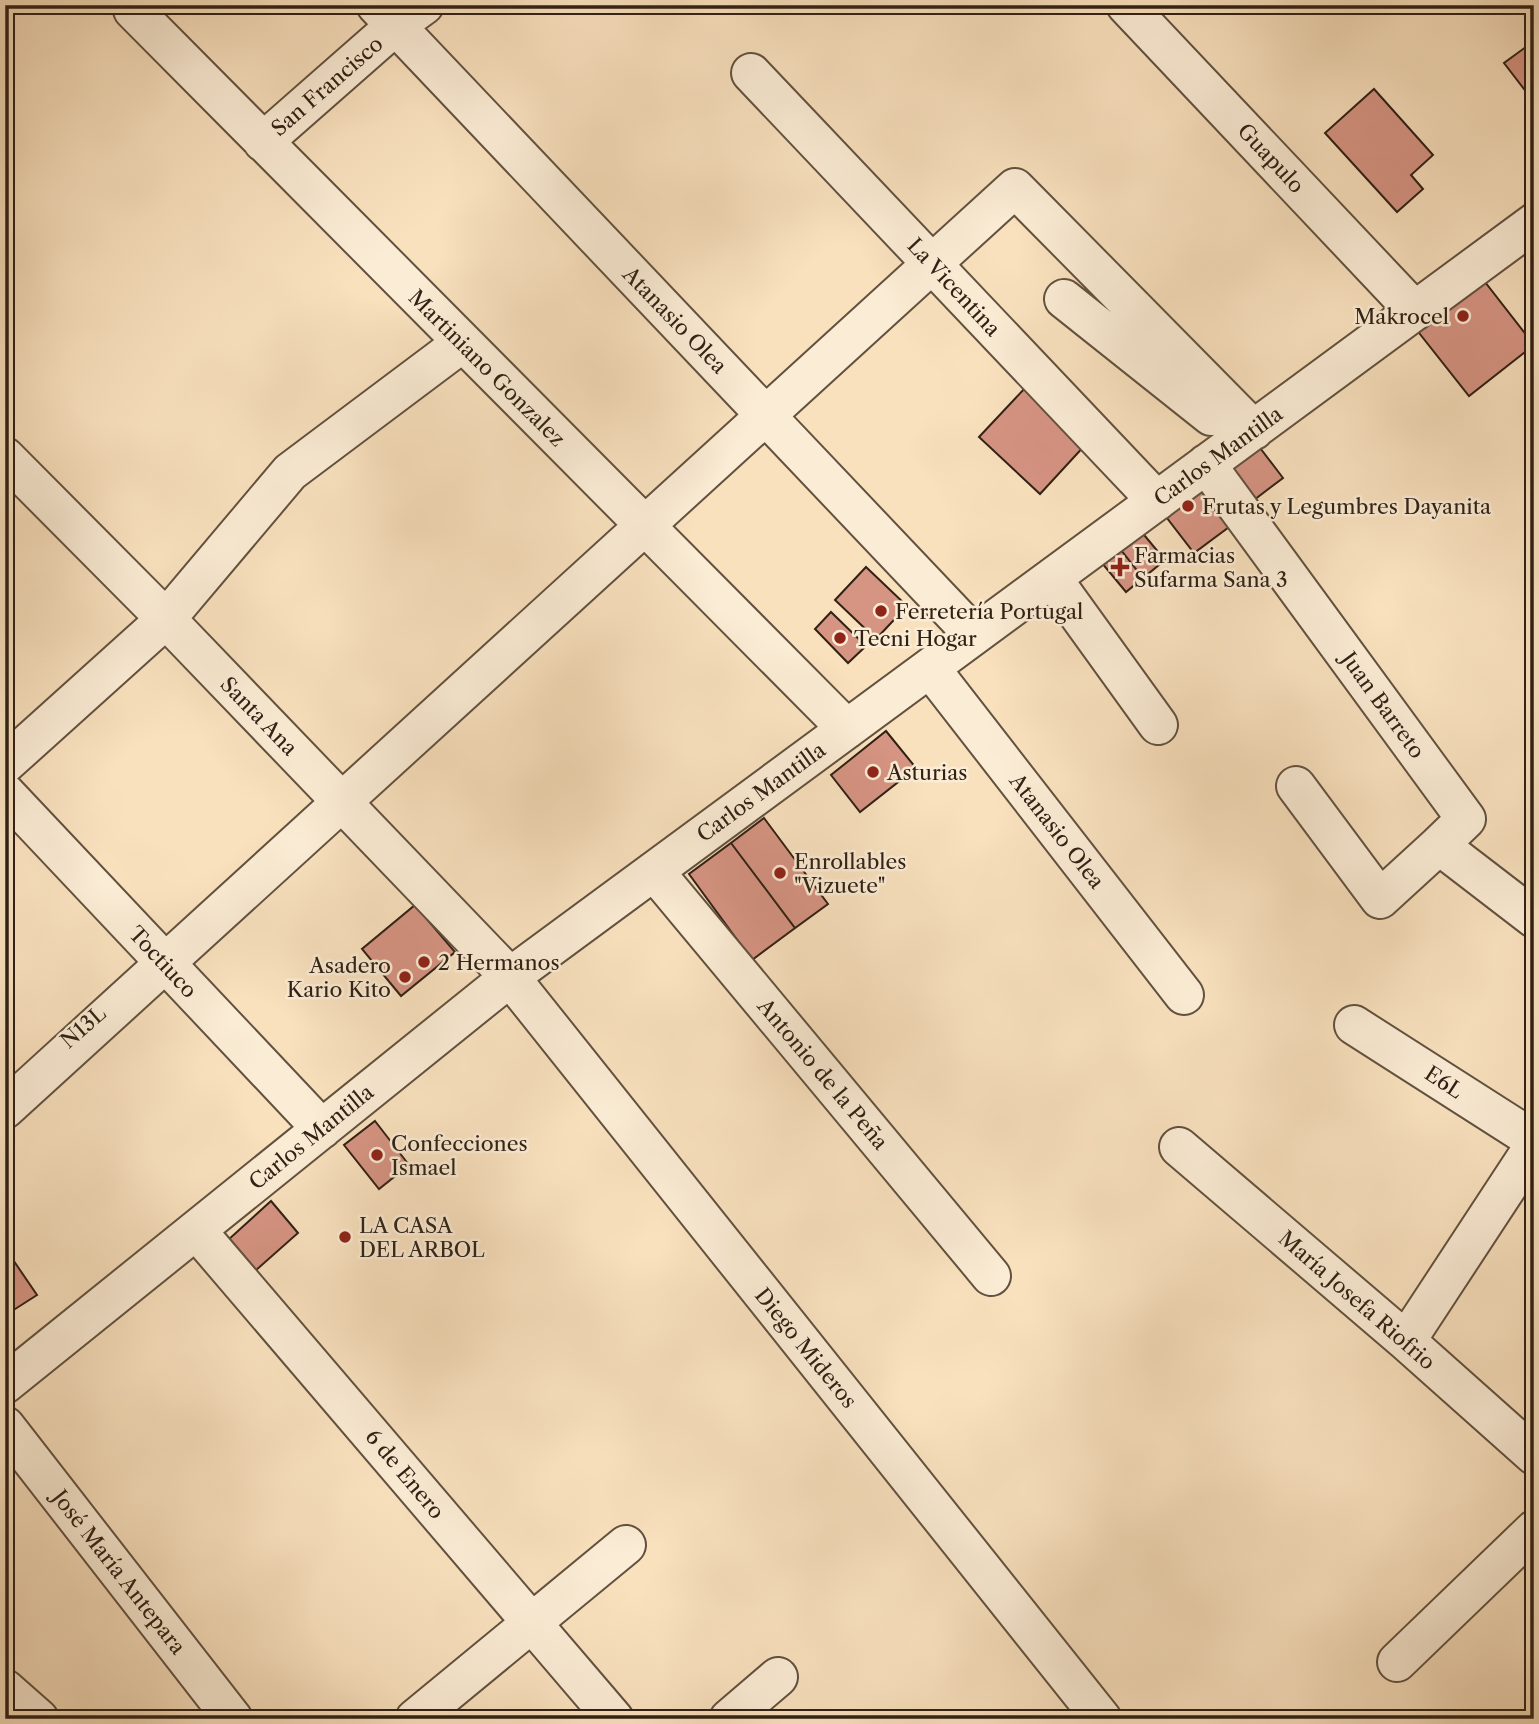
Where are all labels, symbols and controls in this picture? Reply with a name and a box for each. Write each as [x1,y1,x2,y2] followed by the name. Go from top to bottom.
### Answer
[266,31,388,141] street label: San Francisco
[1233,118,1309,198] street label: Guapulo
[902,233,1006,342] street label: La Vicentina
[617,261,733,379] street label: Atanasio Olea
[404,285,570,451] street label: Martiniano Gonzalez
[1354,304,1449,329] place label: Makrocel
[1455,308,1471,324] marker: Makrocel
[1149,401,1288,511] street label: Carlos Mantilla
[1202,494,1492,519] place label: Frutas y Legumbres Dayanita
[1180,498,1196,514] marker: Frutas y Legumbres Dayanita
[1134,543,1288,592] place label: Farmacias Sufarma Sana 3
[1112,559,1128,575] marker: Farmacias Sufarma Sana 3
[895,599,1083,624] place label: Ferretería Portugal
[873,603,889,619] marker: Ferretería Portugal
[854,626,977,651] place label: Tecni Hogar
[832,630,848,646] marker: Tecni Hogar
[1334,645,1430,763] street label: Juan Barreto
[215,672,303,761] street label: Santa Ana
[692,737,831,847] street label: Carlos Mantilla
[886,760,967,785] place label: Asturias
[865,764,881,780] marker: Asturias
[1004,768,1110,894] street label: Atanasio Olea
[794,849,906,898] place label: Enrollables "Vizuete"
[772,865,788,881] marker: Enrollables "Vizuete"
[124,921,202,1003] street label: Toctiuco
[438,950,560,975] place label: 2 Hermanos
[287,953,391,1002] place label: Asadero Kario Kito
[416,954,432,970] marker: 2 Hermanos
[397,969,413,985] marker: Asadero Kario Kito
[752,993,894,1155] street label: Antonio de la Peña
[55,1001,111,1053] street label: N13L
[1420,1060,1468,1104] street label: E6L
[244,1079,379,1195] street label: Carlos Mantilla
[391,1131,528,1180] place label: Confecciones Ismael
[369,1147,385,1163] marker: Confecciones Ismael
[359,1213,485,1262] place label: LA CASA DEL ARBOL
[1274,1225,1440,1375] street label: María Josefa Riofrio
[337,1229,353,1245] marker: LA CASA DEL ARBOL
[750,1283,862,1413] street label: Diego Mideros
[360,1424,450,1524] street label: 6 de Enero
[45,1483,191,1660] street label: José María Antepara

